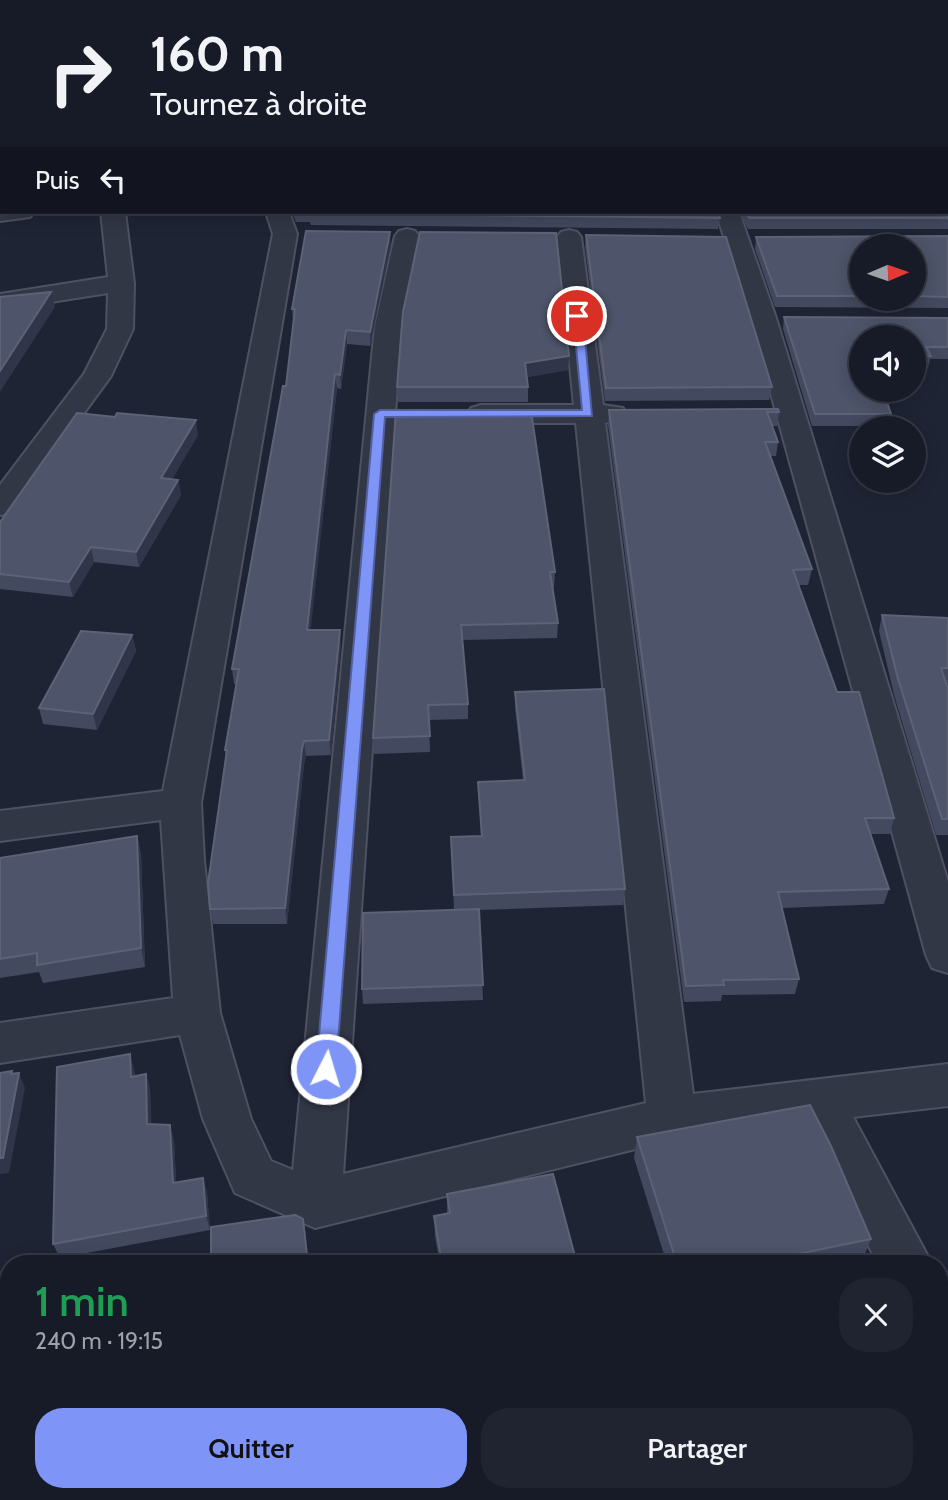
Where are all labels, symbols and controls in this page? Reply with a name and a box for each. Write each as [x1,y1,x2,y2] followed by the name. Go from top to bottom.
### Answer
[150,24,284,83] text: 160 m
[35,28,126,119] icon: right
[150,84,367,123] text: Tournez à droite
[94,161,132,199] icon: left
[35,164,80,196] text: Puis
[849,234,926,312] north arrow
[849,234,926,493] map controls
[547,286,607,346] pin
[558,297,596,335] icon: arrive
[849,325,926,402] button: sound
[849,416,926,493] button: layers
[289,1032,363,1106] position arrow
[35,1275,129,1327] text: 1 min
[839,1278,913,1352] button: close
[35,1327,163,1355] text: 240 m · 19:15
[35,1408,467,1488] button: Quitter
[481,1408,913,1488] button: Partager

